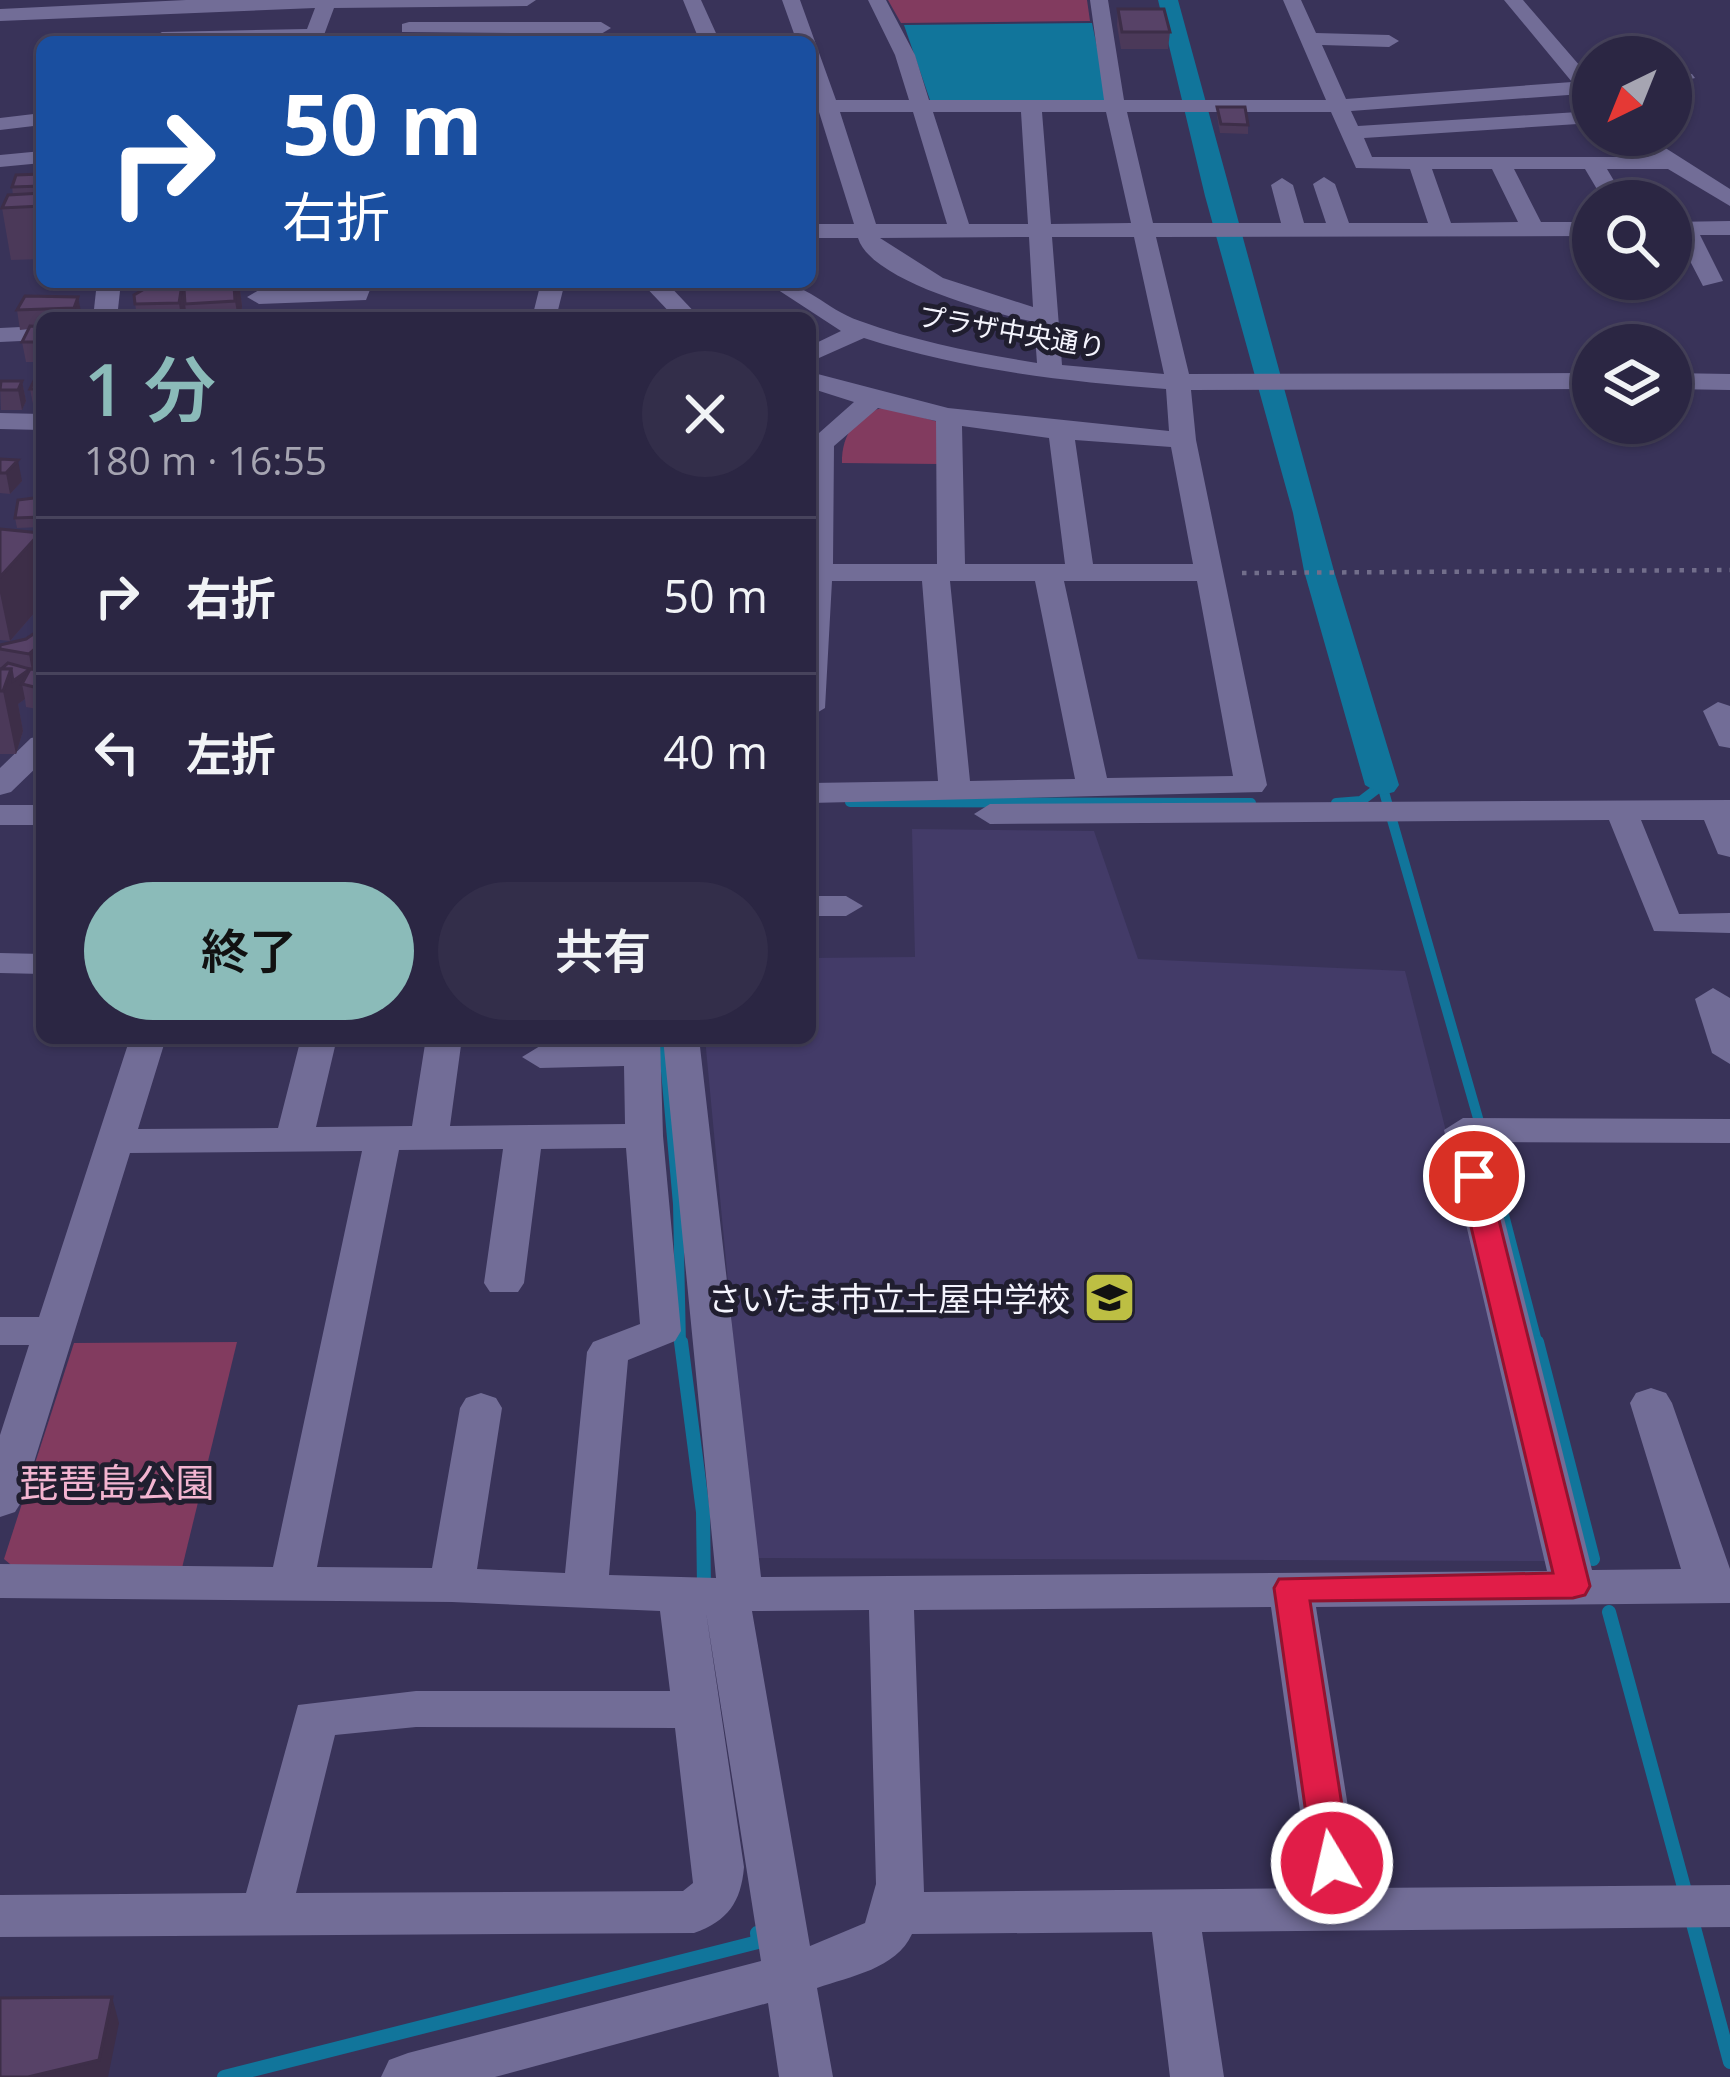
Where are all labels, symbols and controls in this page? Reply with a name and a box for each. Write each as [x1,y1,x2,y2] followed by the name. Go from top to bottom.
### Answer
[1572,36,1692,156] north arrow
[1572,36,1692,444] map controls
[282,65,482,180] text: 50 m
[84,84,240,240] icon: right
[282,179,390,253] text: 右折
[1572,180,1692,300] button: search
[916,296,1108,366] street label: プラザ中央通り
[1572,324,1692,444] button: layers
[84,339,216,437] text: 1 分
[642,351,768,477] button: close
[84,433,327,486] text: 180 m · 16:55
[84,563,150,629] icon: right
[663,565,768,626] text: 50 m
[186,567,276,628] text: 右折
[84,719,150,785] icon: left
[663,721,768,782] text: 40 m
[186,723,276,784] text: 左折
[84,882,414,1020] button: 終了
[438,882,768,1020] button: 共有
[1423,1125,1525,1227] pin
[1441,1143,1507,1209] icon: arrive
[1081,1270,1137,1326] school or university icon: さいたま市立土屋中学校
[708,1276,1070,1321] place label: さいたま市立土屋中学校
[19,1455,215,1508] park label: 琵琶島公園
[1269,1800,1395,1926] position arrow

